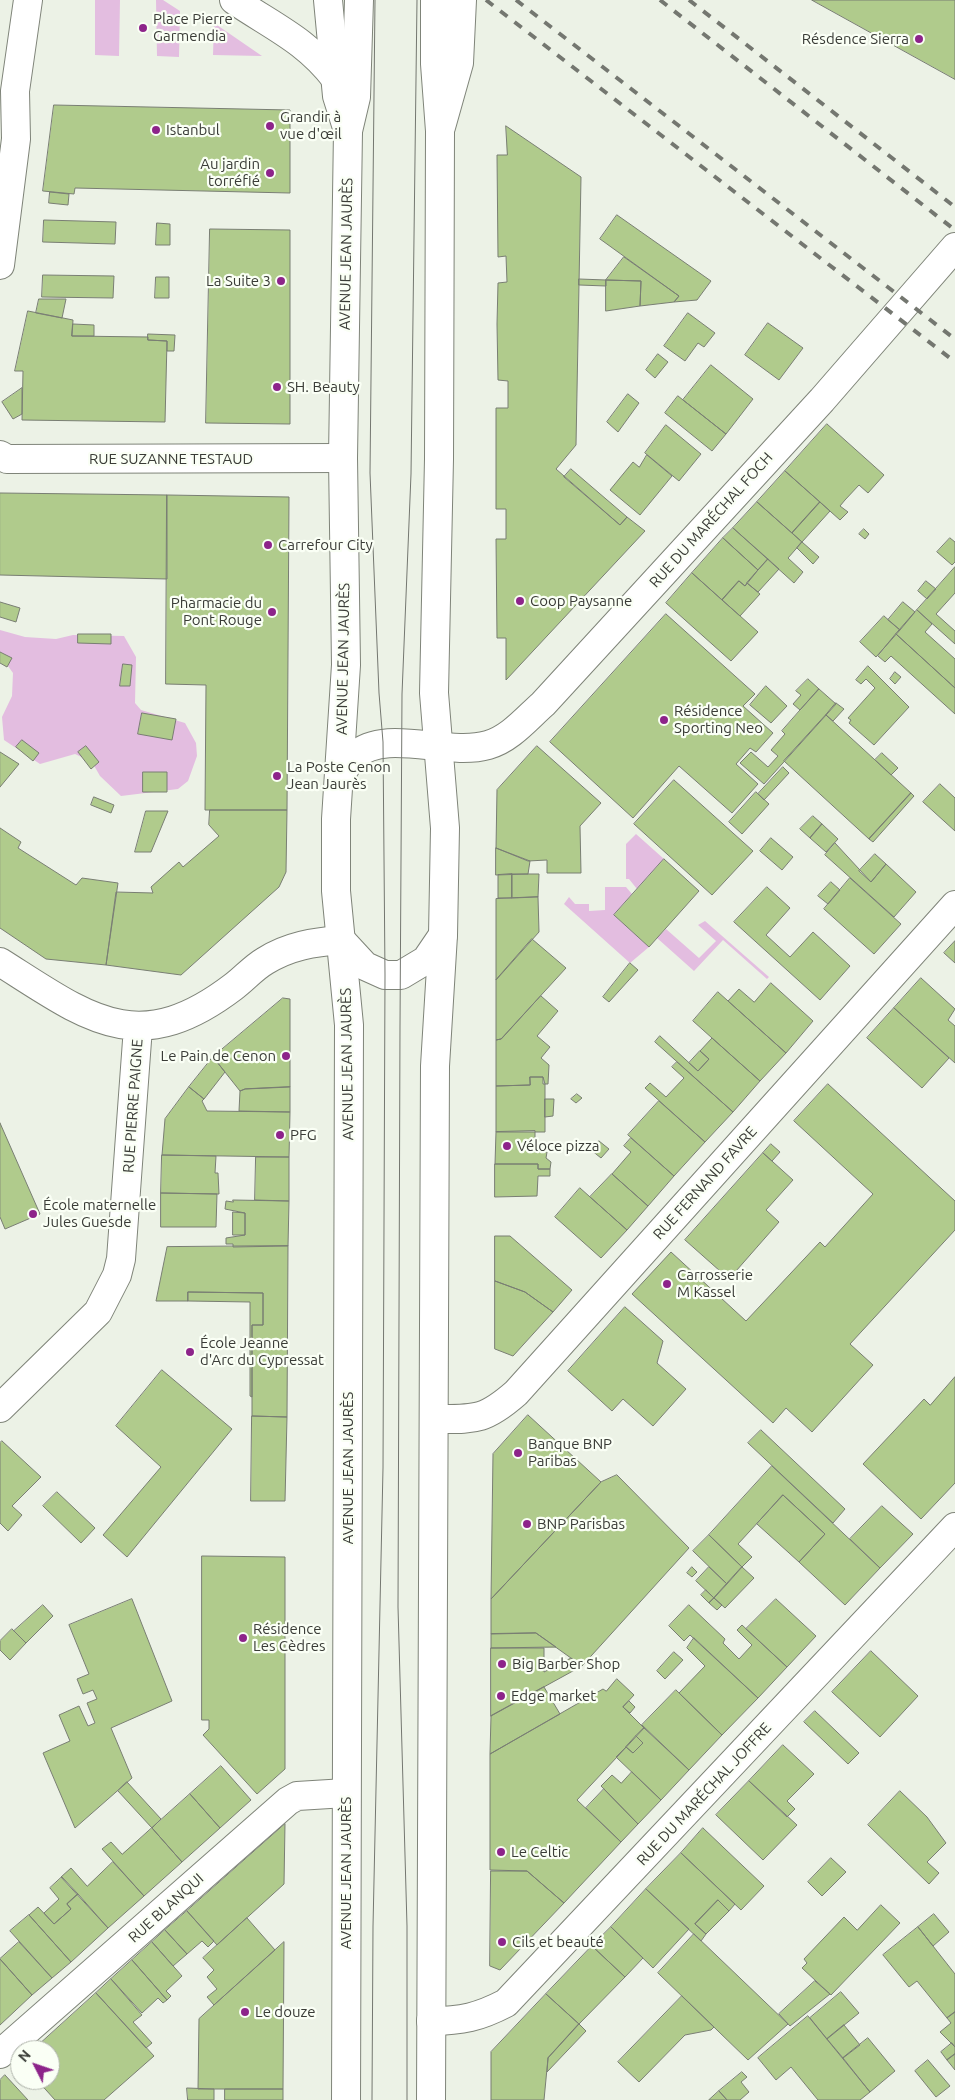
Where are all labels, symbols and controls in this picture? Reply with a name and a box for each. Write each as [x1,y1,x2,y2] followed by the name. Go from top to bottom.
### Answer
[153,10,233,45] place label: Place Pierre Garmendia
[137,22,149,34] marker: Place Pierre Garmendia
[802,30,909,48] place label: Résdence Sierra
[913,33,925,45] marker: Résdence Sierra
[280,108,342,143] place label: Grandir à vue d'œil
[264,120,276,132] marker: Grandir à vue d'œil
[166,121,220,139] place label: Istanbul
[150,124,162,136] marker: Istanbul
[200,155,260,190] place label: Au jardin torréfié
[264,167,276,179] marker: Au jardin torréfié
[336,178,356,330] street label: AVENUE JEAN JAURÈS
[206,272,271,290] place label: La Suite 3
[275,275,287,287] marker: La Suite 3
[287,378,360,396] place label: SH. Beauty
[271,381,283,393] marker: SH. Beauty
[646,449,776,591] street label: RUE DU MARÉCHAL FOCH
[89,450,253,468] street label: RUE SUZANNE TESTAUD
[278,536,373,554] place label: Carrefour City
[262,539,274,551] marker: Carrefour City
[333,583,353,735] street label: AVENUE JEAN JAURÈS
[530,592,632,610] place label: Coop Paysanne
[171,594,262,629] place label: Pharmacie du Pont Rouge
[514,595,526,607] marker: Coop Paysanne
[266,606,278,618] marker: Pharmacie du Pont Rouge
[674,702,763,737] place label: Résidence Sporting Neo
[658,714,670,726] marker: Résidence Sporting Neo
[287,758,391,793] place label: La Poste Cenon Jean Jaurès
[271,770,283,782] marker: La Poste Cenon Jean Jaurès
[337,988,357,1140] street label: AVENUE JEAN JAURÈS
[119,1038,147,1174] street label: RUE PIERRE PAIGNE
[161,1047,276,1065] place label: Le Pain de Cenon
[280,1050,292,1062] marker: Le Pain de Cenon
[649,1123,761,1243] street label: RUE FERNAND FAVRE
[290,1126,317,1144] place label: PFG
[274,1129,286,1141] marker: PFG
[517,1137,600,1155] place label: Véloce pizza
[501,1140,513,1152] marker: Véloce pizza
[43,1196,156,1231] place label: École maternelle Jules Guesde
[27,1208,39,1220] marker: École maternelle Jules Guesde
[677,1266,753,1301] place label: Carrosserie M Kassel
[661,1278,673,1290] marker: Carrosserie M Kassel
[200,1334,324,1369] place label: École Jeanne d'Arc du Cypressat
[184,1346,196,1358] marker: École Jeanne d'Arc du Cypressat
[339,1392,357,1544] street label: AVENUE JEAN JAURÈS
[528,1435,612,1470] place label: Banque BNP Paribas
[512,1447,524,1459] marker: Banque BNP Paribas
[537,1515,625,1533] place label: BNP Parisbas
[521,1518,533,1530] marker: BNP Parisbas
[253,1620,326,1655] place label: Résidence Les Cèdres
[237,1632,249,1644] marker: Résidence Les Cèdres
[512,1655,620,1673] place label: Big Barber Shop
[496,1658,508,1670] marker: Big Barber Shop
[511,1687,596,1705] place label: Edge market
[495,1690,507,1702] marker: Edge market
[633,1719,775,1869] street label: RUE DU MARÉCHAL JOFFRE
[337,1797,355,1949] street label: AVENUE JEAN JAURÈS
[511,1843,568,1861] place label: Le Celtic
[495,1846,507,1858] marker: Le Celtic
[125,1869,207,1947] street label: RUE BLANQUI
[512,1933,604,1951] place label: Cils et beauté
[496,1936,508,1948] marker: Cils et beauté
[255,2003,316,2021] place label: Le douze
[239,2006,251,2018] marker: Le douze
[10,2040,60,2090] north arrow
[15,2047,34,2065] text: N

